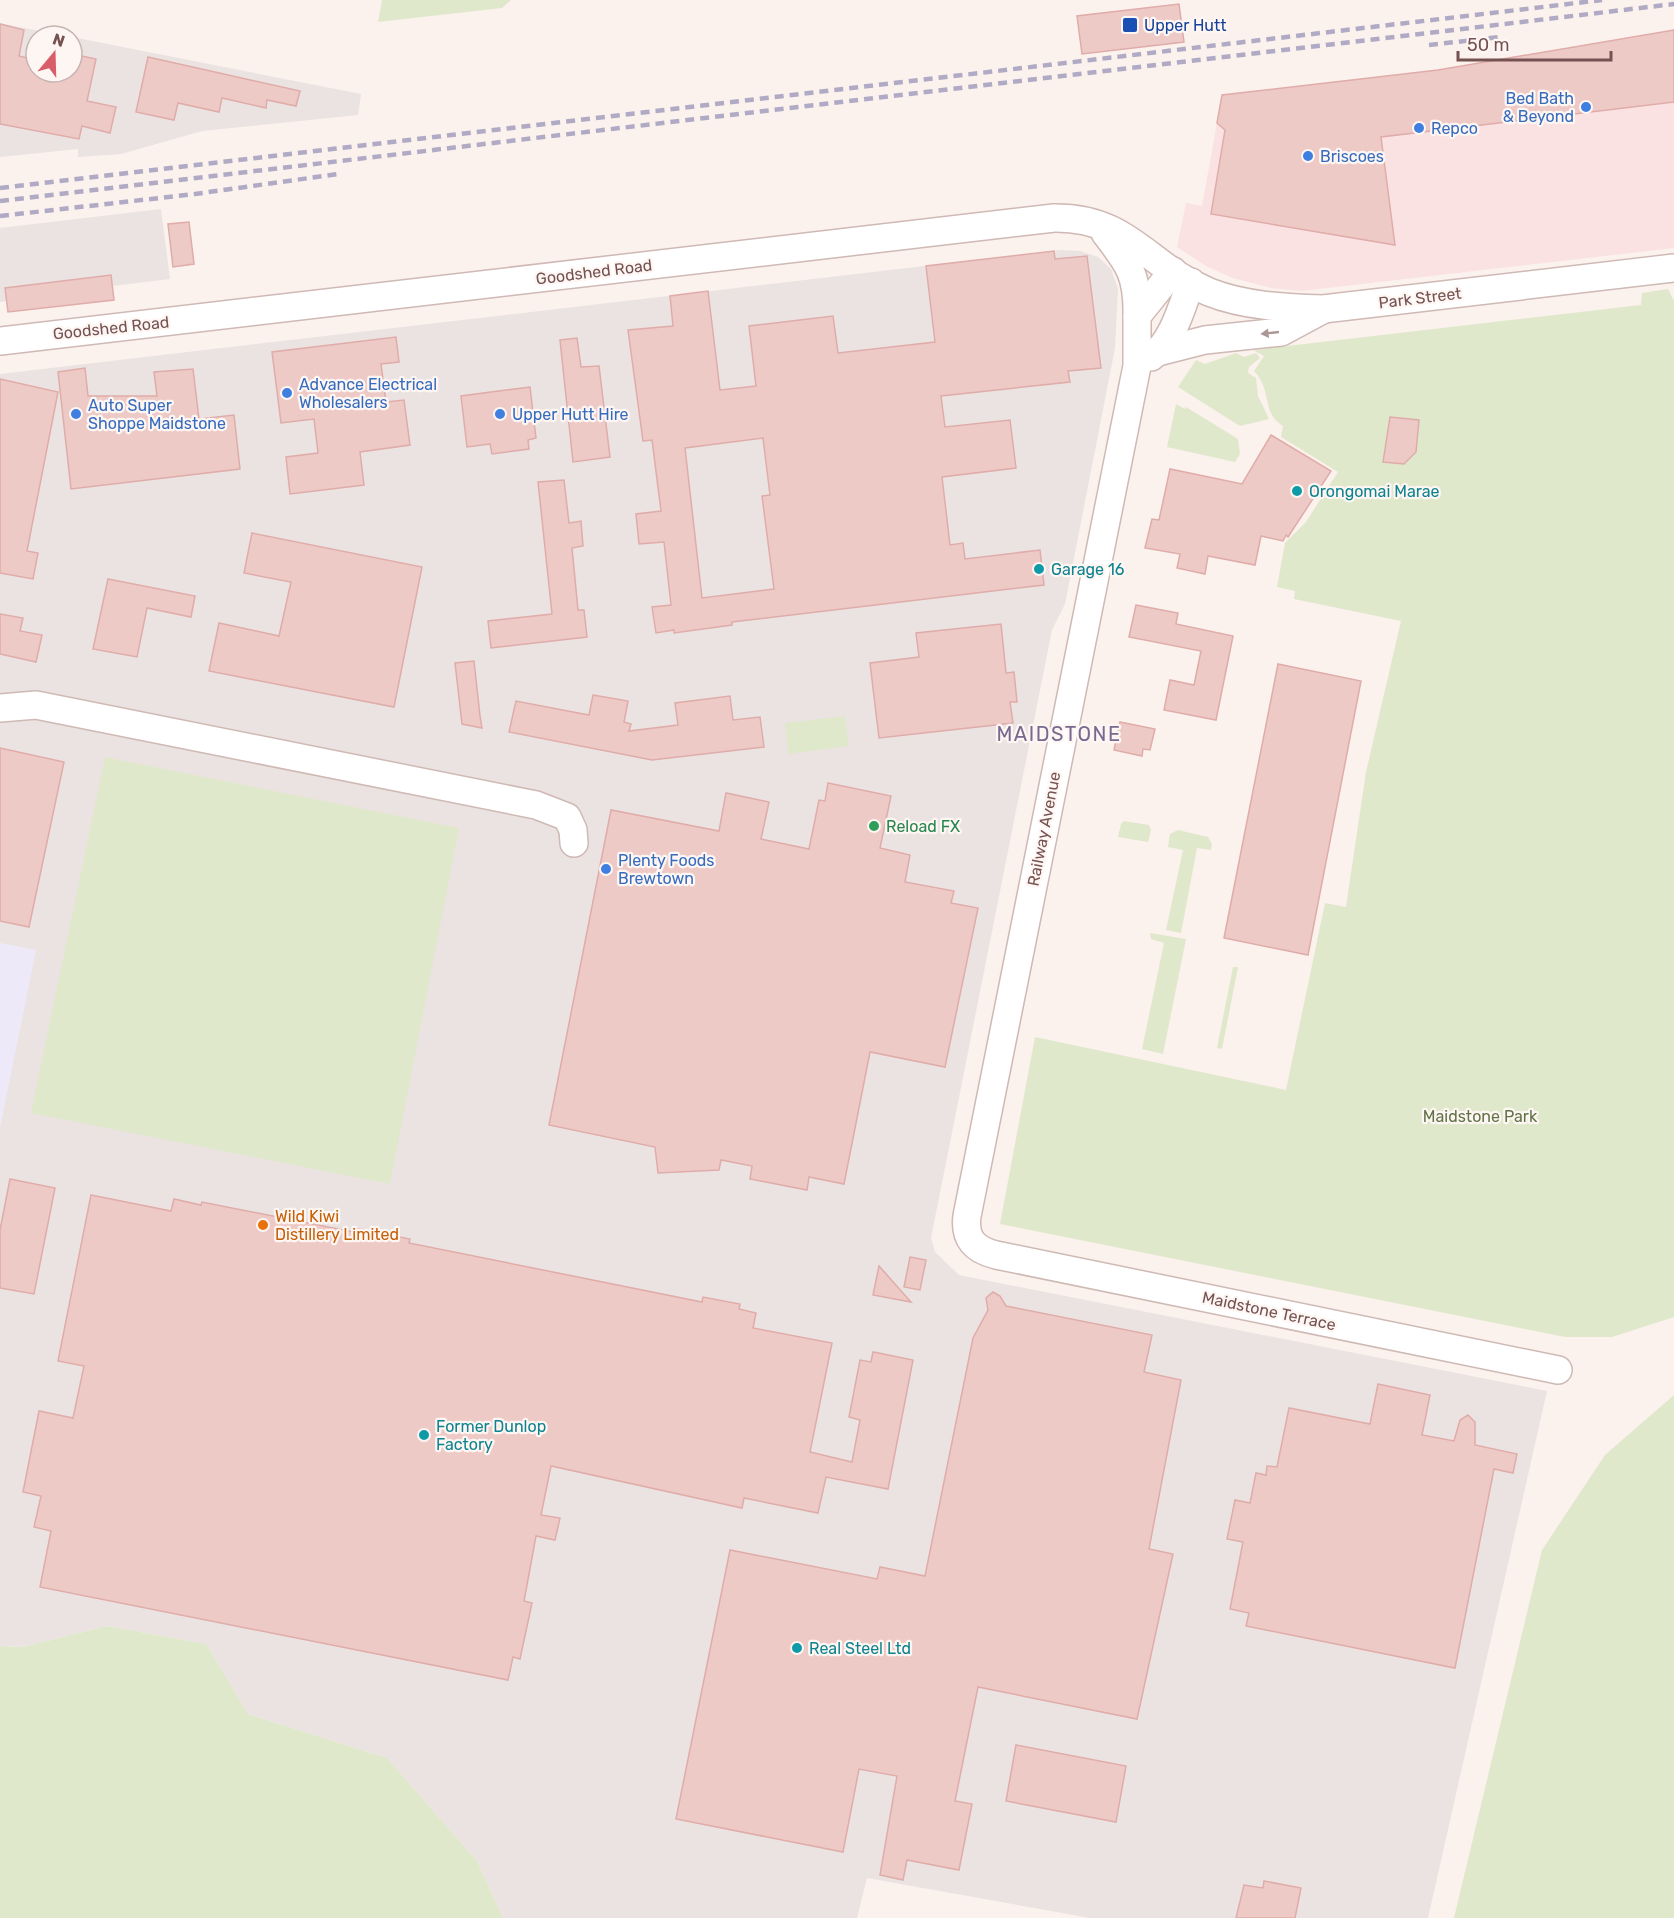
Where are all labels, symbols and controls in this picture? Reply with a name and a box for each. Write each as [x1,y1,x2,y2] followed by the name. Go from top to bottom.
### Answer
[1121,16,1139,34] marker: Upper Hutt
[1144,16,1226,35] place label: Upper Hutt
[24,24,84,84] north arrow
[1458,24,1611,62] scale bar
[50,29,67,51] text: N
[1467,34,1510,56] text: 50 m
[1503,89,1574,126] place label: Bed Bath & Beyond
[1579,100,1593,114] marker: Bed Bath & Beyond
[1431,119,1478,138] place label: Repco
[1412,121,1426,135] marker: Repco
[1320,147,1384,166] place label: Briscoes
[1301,149,1315,163] marker: Briscoes
[535,255,653,289] street label: Goodshed Road
[1377,283,1463,313] street label: Park Street
[52,312,170,344] street label: Goodshed Road
[1261,328,1280,338] one-way arrow
[299,375,437,412] place label: Advance Electrical Wholesalers
[280,386,294,400] marker: Advance Electrical Wholesalers
[88,396,226,433] place label: Auto Super Shoppe Maidstone
[512,405,629,424] place label: Upper Hutt Hire
[69,407,83,421] marker: Auto Super Shoppe Maidstone
[493,407,507,421] marker: Upper Hutt Hire
[1309,482,1440,501] place label: Orongomai Marae
[1290,484,1304,498] marker: Orongomai Marae
[1051,560,1125,579] place label: Garage 16
[1032,562,1046,576] marker: Garage 16
[996,722,1122,746] district label: MAIDSTONE
[1024,770,1064,888] street label: Railway Avenue
[886,817,960,836] place label: Reload FX
[867,819,881,833] marker: Reload FX
[618,851,715,888] place label: Plenty Foods Brewtown
[599,862,613,876] marker: Plenty Foods Brewtown
[1423,1107,1538,1126] park label: Maidstone Park
[275,1207,399,1244] place label: Wild Kiwi Distillery Limited
[256,1218,270,1232] marker: Wild Kiwi Distillery Limited
[1200,1288,1338,1334] street label: Maidstone Terrace
[436,1417,546,1454] place label: Former Dunlop Factory
[417,1428,431,1442] marker: Former Dunlop Factory
[809,1639,911,1658] place label: Real Steel Ltd
[790,1641,804,1655] marker: Real Steel Ltd

